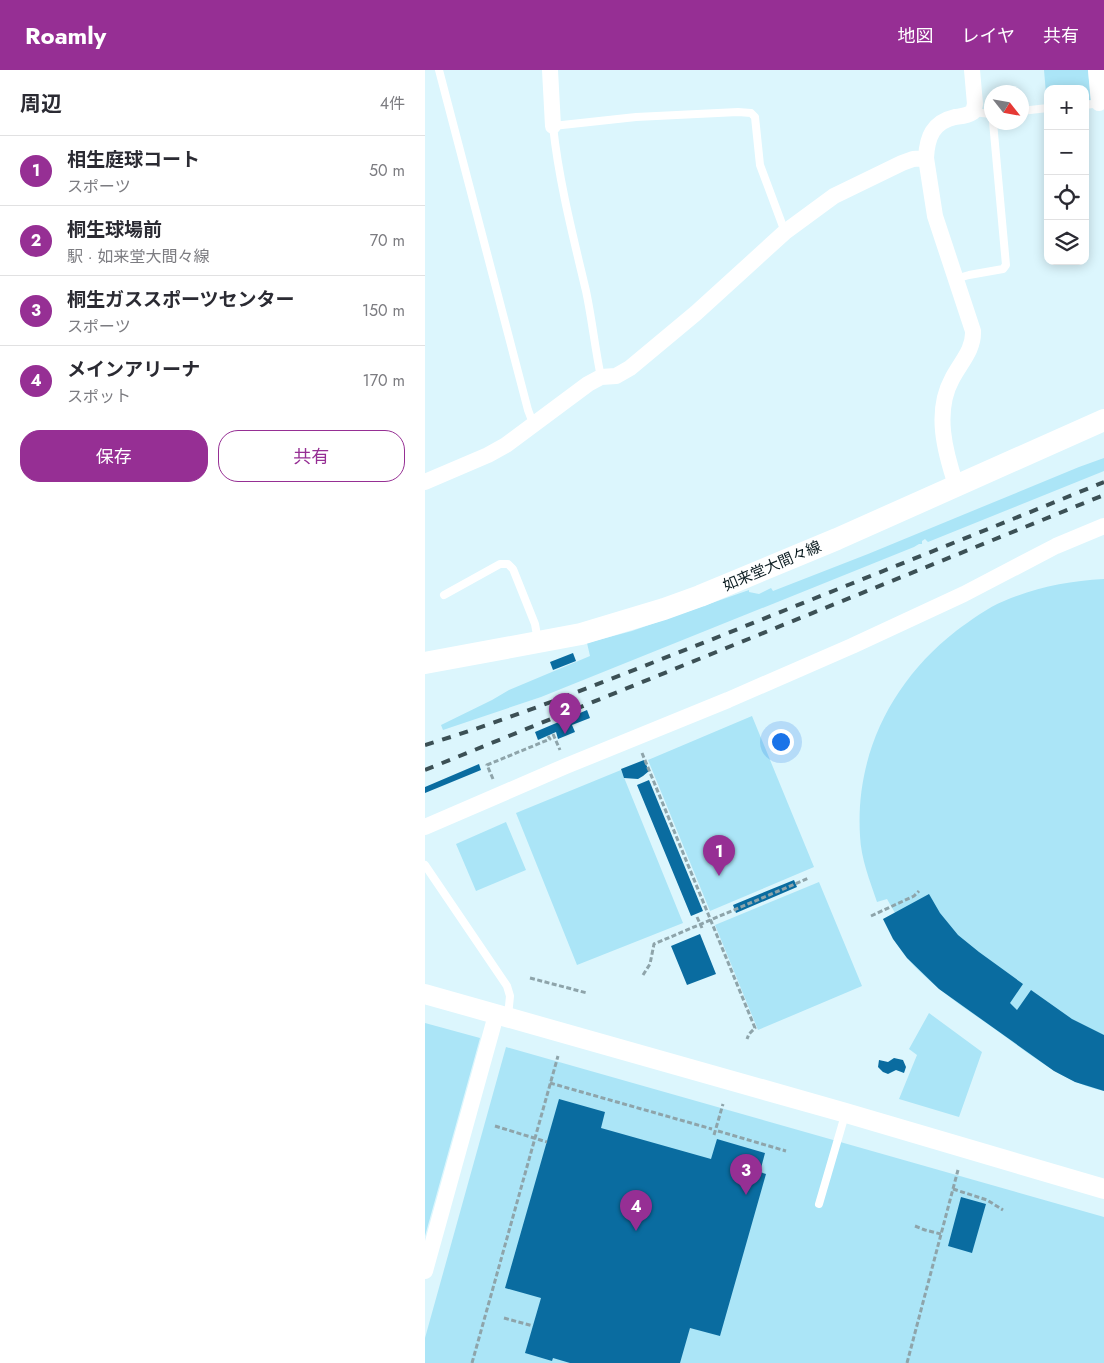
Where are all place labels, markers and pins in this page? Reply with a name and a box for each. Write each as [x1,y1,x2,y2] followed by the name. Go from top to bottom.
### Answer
[549,693,581,734] pin: 2
[703,835,735,876] pin: 1
[730,1154,762,1195] pin: 3
[620,1190,652,1231] pin: 4

